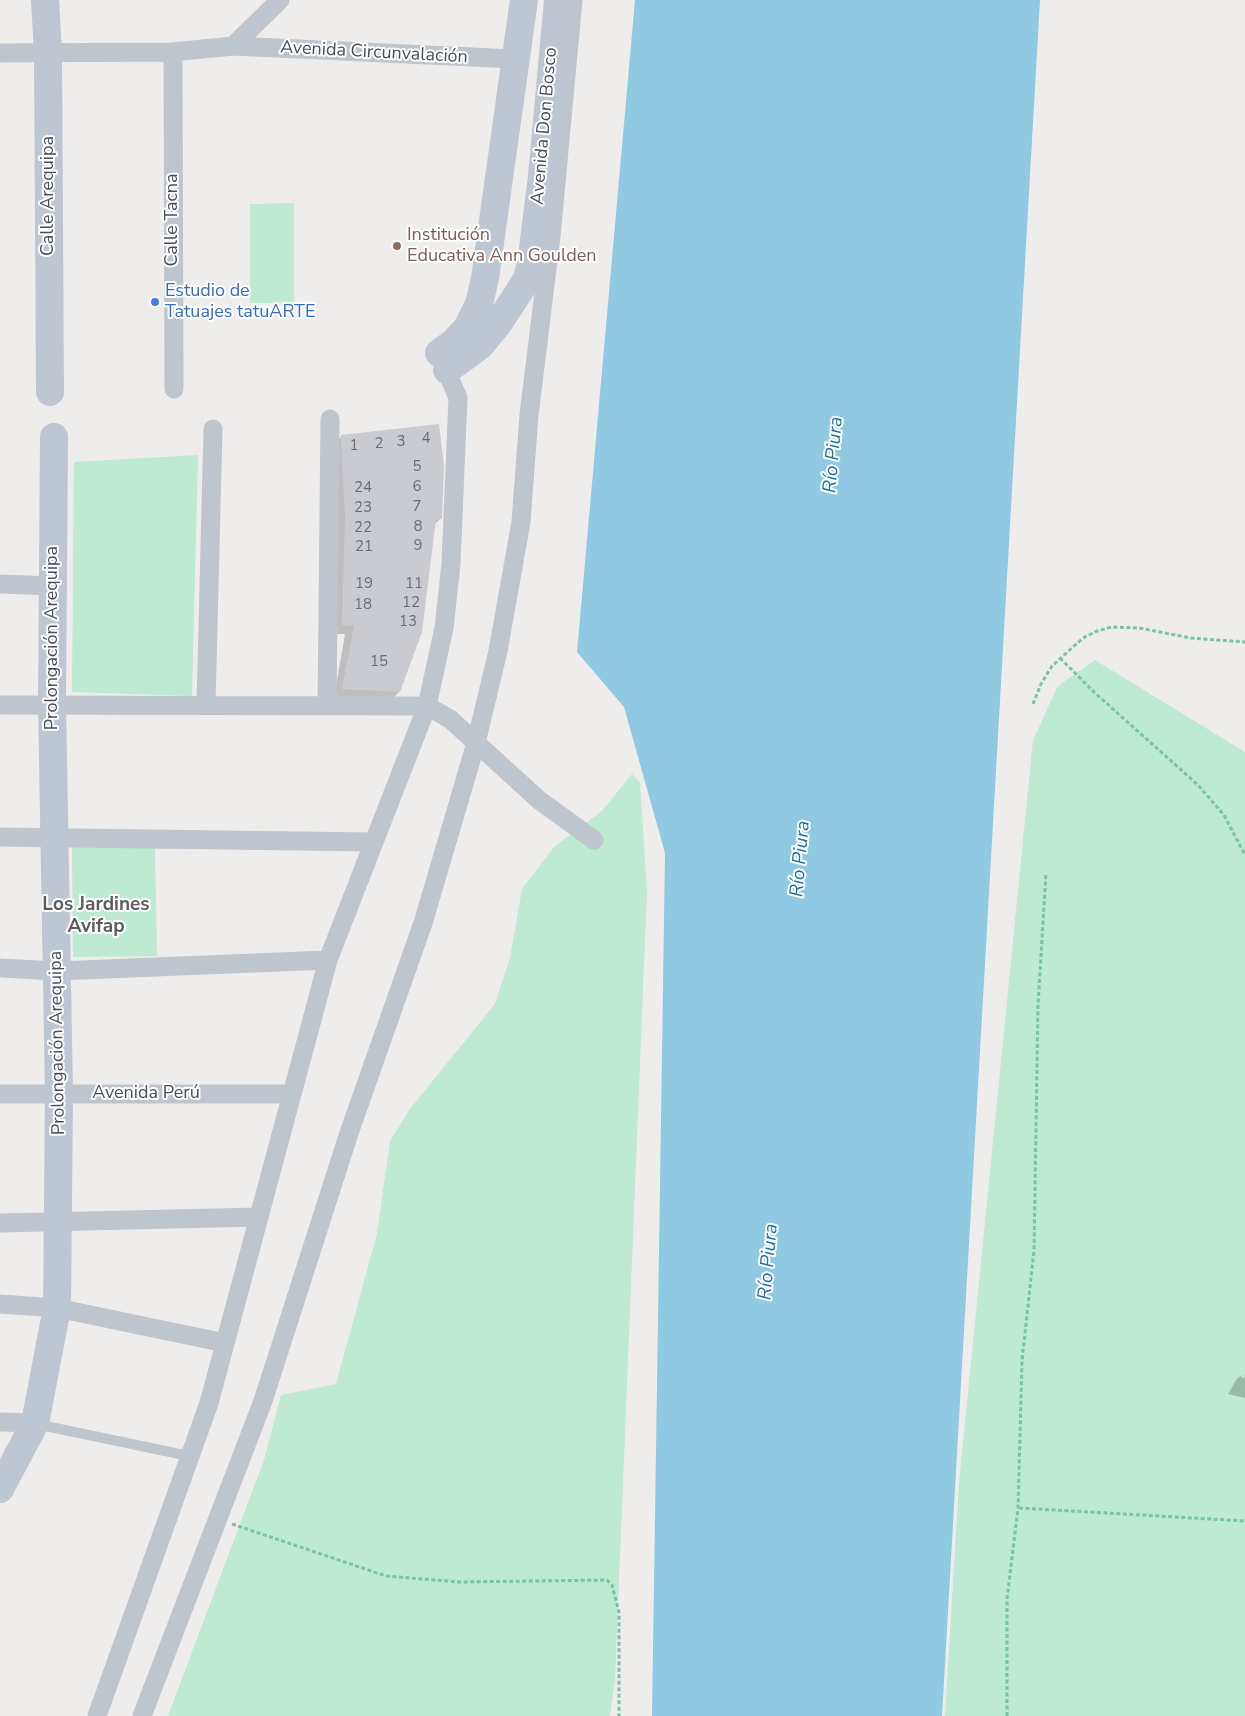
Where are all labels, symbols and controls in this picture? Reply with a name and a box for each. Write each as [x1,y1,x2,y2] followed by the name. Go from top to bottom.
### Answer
[280,37,468,69] street label: Avenida Circunvalación
[527,47,563,205] street label: Avenida Don Bosco
[38,136,60,256] street label: Calle Arequipa
[162,173,184,267] street label: Calle Tacna
[407,225,596,268] place label: Institución Educativa Ann Goulden
[391,240,403,252] marker: Institución Educativa Ann Goulden
[165,281,315,324] place label: Estudio de Tatuajes tatuARTE
[149,296,161,308] marker: Estudio de Tatuajes tatuARTE
[819,416,849,494] water label: Río Piura
[422,430,430,448] house number: 4
[397,433,405,451] house number: 3
[375,435,383,453] house number: 2
[350,437,358,455] house number: 1
[413,458,421,476] house number: 5
[413,478,421,496] house number: 6
[354,479,372,497] house number: 24
[413,498,421,516] house number: 7
[354,499,372,517] house number: 23
[414,518,422,536] house number: 8
[354,519,372,537] house number: 22
[414,537,422,555] house number: 9
[355,538,373,556] house number: 21
[42,546,64,730] street label: Prolongación Arequipa
[355,575,373,593] house number: 19
[405,575,423,593] house number: 11
[402,594,420,612] house number: 12
[354,596,372,614] house number: 18
[399,613,417,631] house number: 13
[370,653,388,671] house number: 15
[786,820,816,898] water label: Río Piura
[42,894,150,938] district label: Los Jardines Avifap
[46,951,70,1135] street label: Prolongación Arequipa
[92,1083,200,1105] street label: Avenida Perú
[754,1223,784,1301] water label: Río Piura

